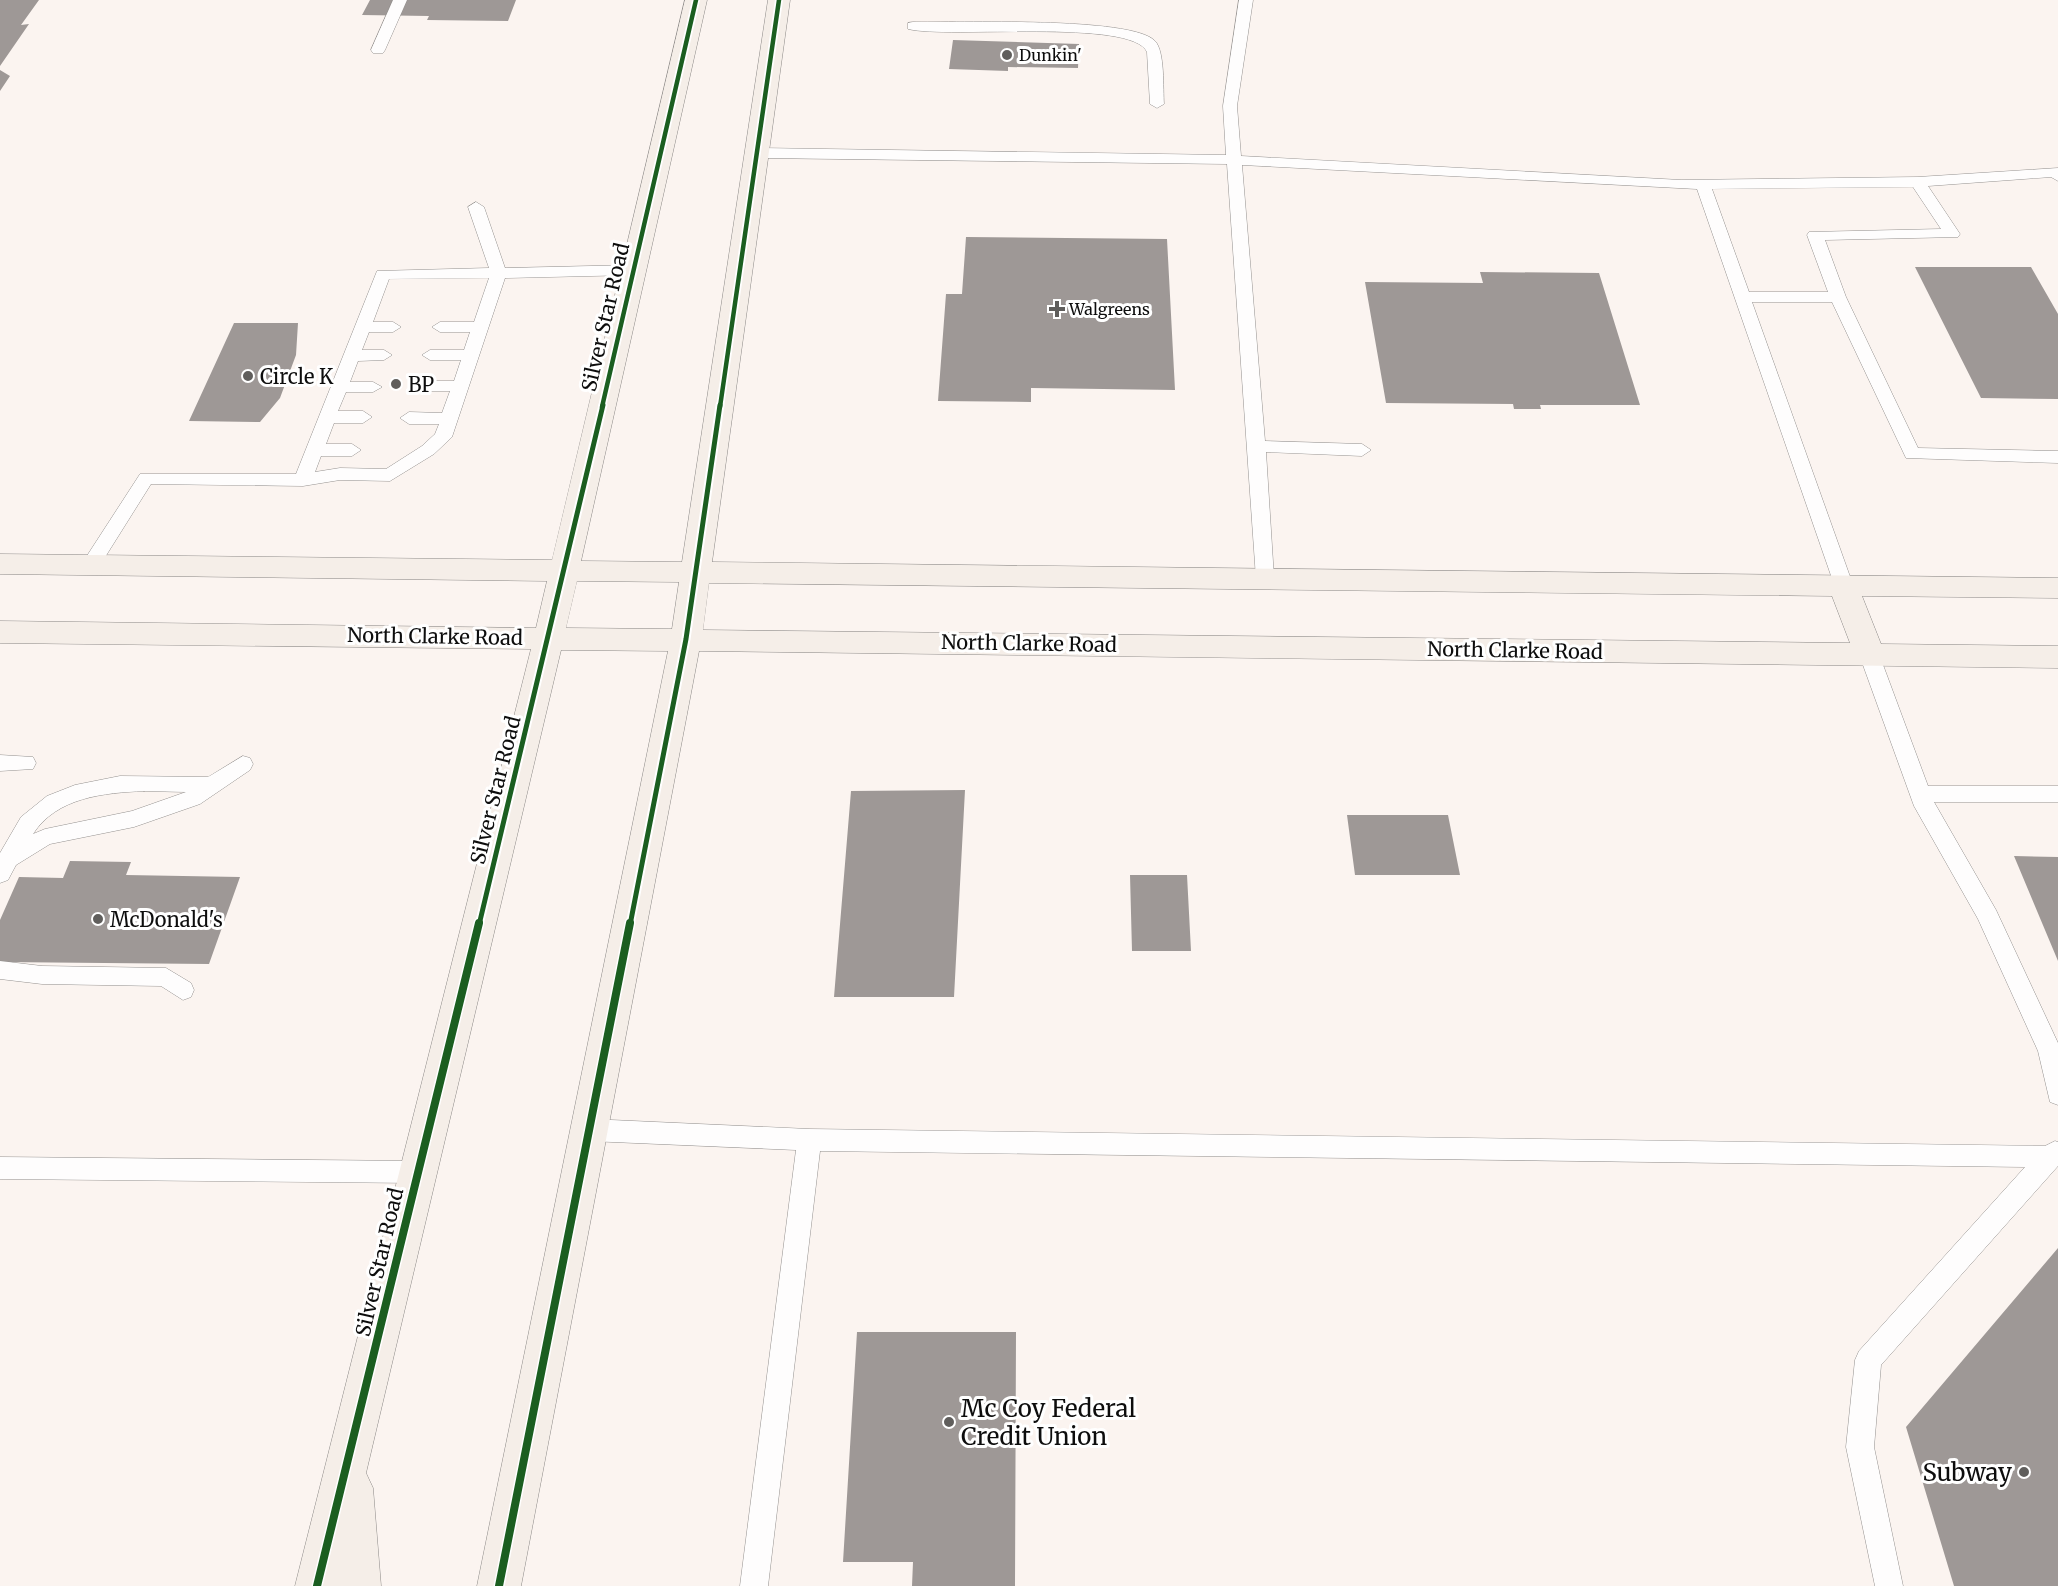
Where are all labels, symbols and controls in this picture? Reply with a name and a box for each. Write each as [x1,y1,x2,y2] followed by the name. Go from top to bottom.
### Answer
[1019,45,1082,65] place label: Dunkin'
[1000,48,1014,62] marker: Dunkin'
[576,240,634,394] street label: Silver Star Road
[1068,299,1150,319] place label: Walgreens
[1050,302,1064,316] marker: Walgreens
[260,364,334,389] place label: Circle K
[241,369,255,383] marker: Circle K
[408,372,434,397] place label: BP
[389,377,403,391] marker: BP
[347,622,523,650] street label: North Clarke Road
[941,629,1117,657] street label: North Clarke Road
[1427,636,1603,664] street label: North Clarke Road
[464,713,526,867] street label: Silver Star Road
[110,907,223,932] place label: McDonald's
[91,912,105,926] marker: McDonald's
[350,1185,408,1339] street label: Silver Star Road
[961,1393,1136,1452] place label: Mc Coy Federal Credit Union
[942,1415,956,1429] marker: Mc Coy Federal Credit Union
[1922,1457,2012,1488] place label: Subway
[2017,1465,2031,1479] marker: Subway

